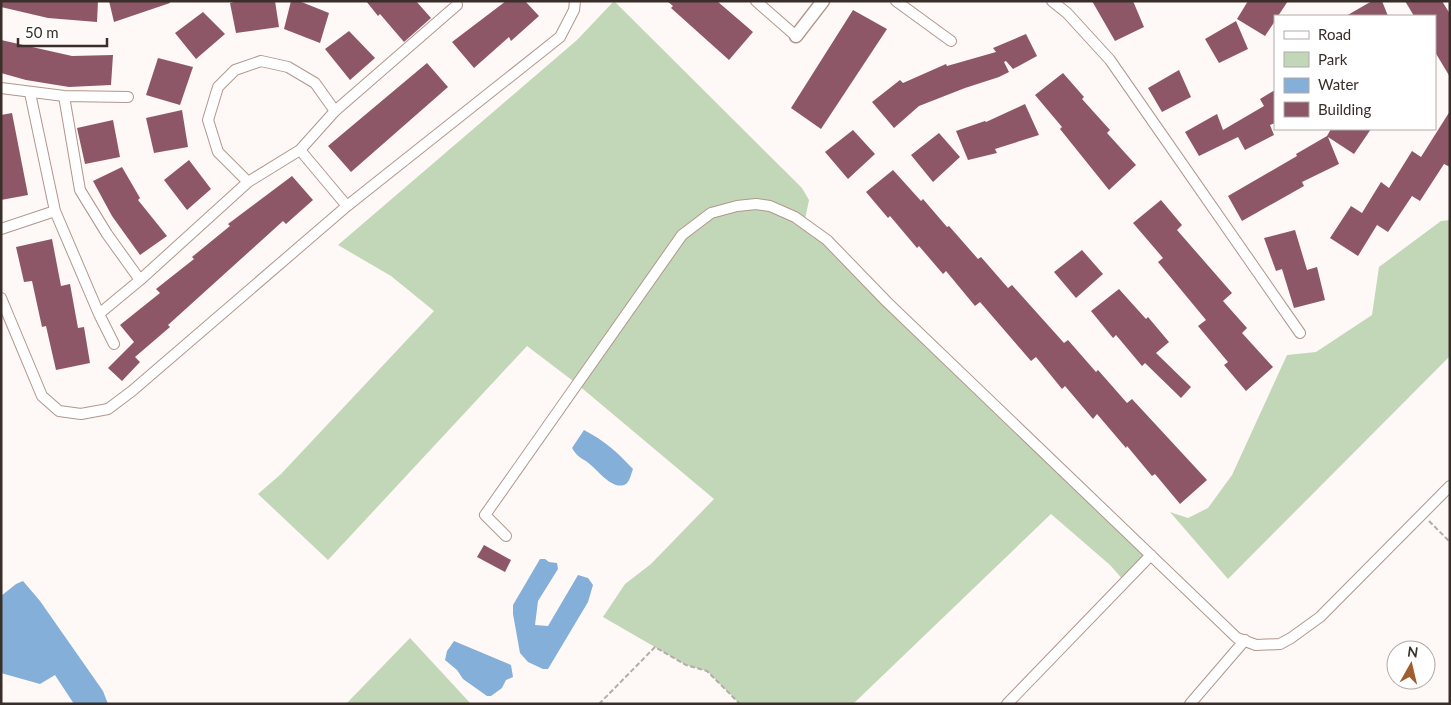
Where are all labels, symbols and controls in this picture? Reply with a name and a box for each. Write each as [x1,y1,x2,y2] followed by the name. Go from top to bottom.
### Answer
[18,15,106,47] scale bar
[1274,15,1436,130] legend
[25,23,59,41] text: 50 m
[1318,25,1351,43] text: Road
[1318,50,1348,68] text: Park
[1318,75,1359,93] text: Water
[1318,100,1371,118] text: Building
[1386,640,1436,690] north arrow
[1406,642,1419,661] text: N

